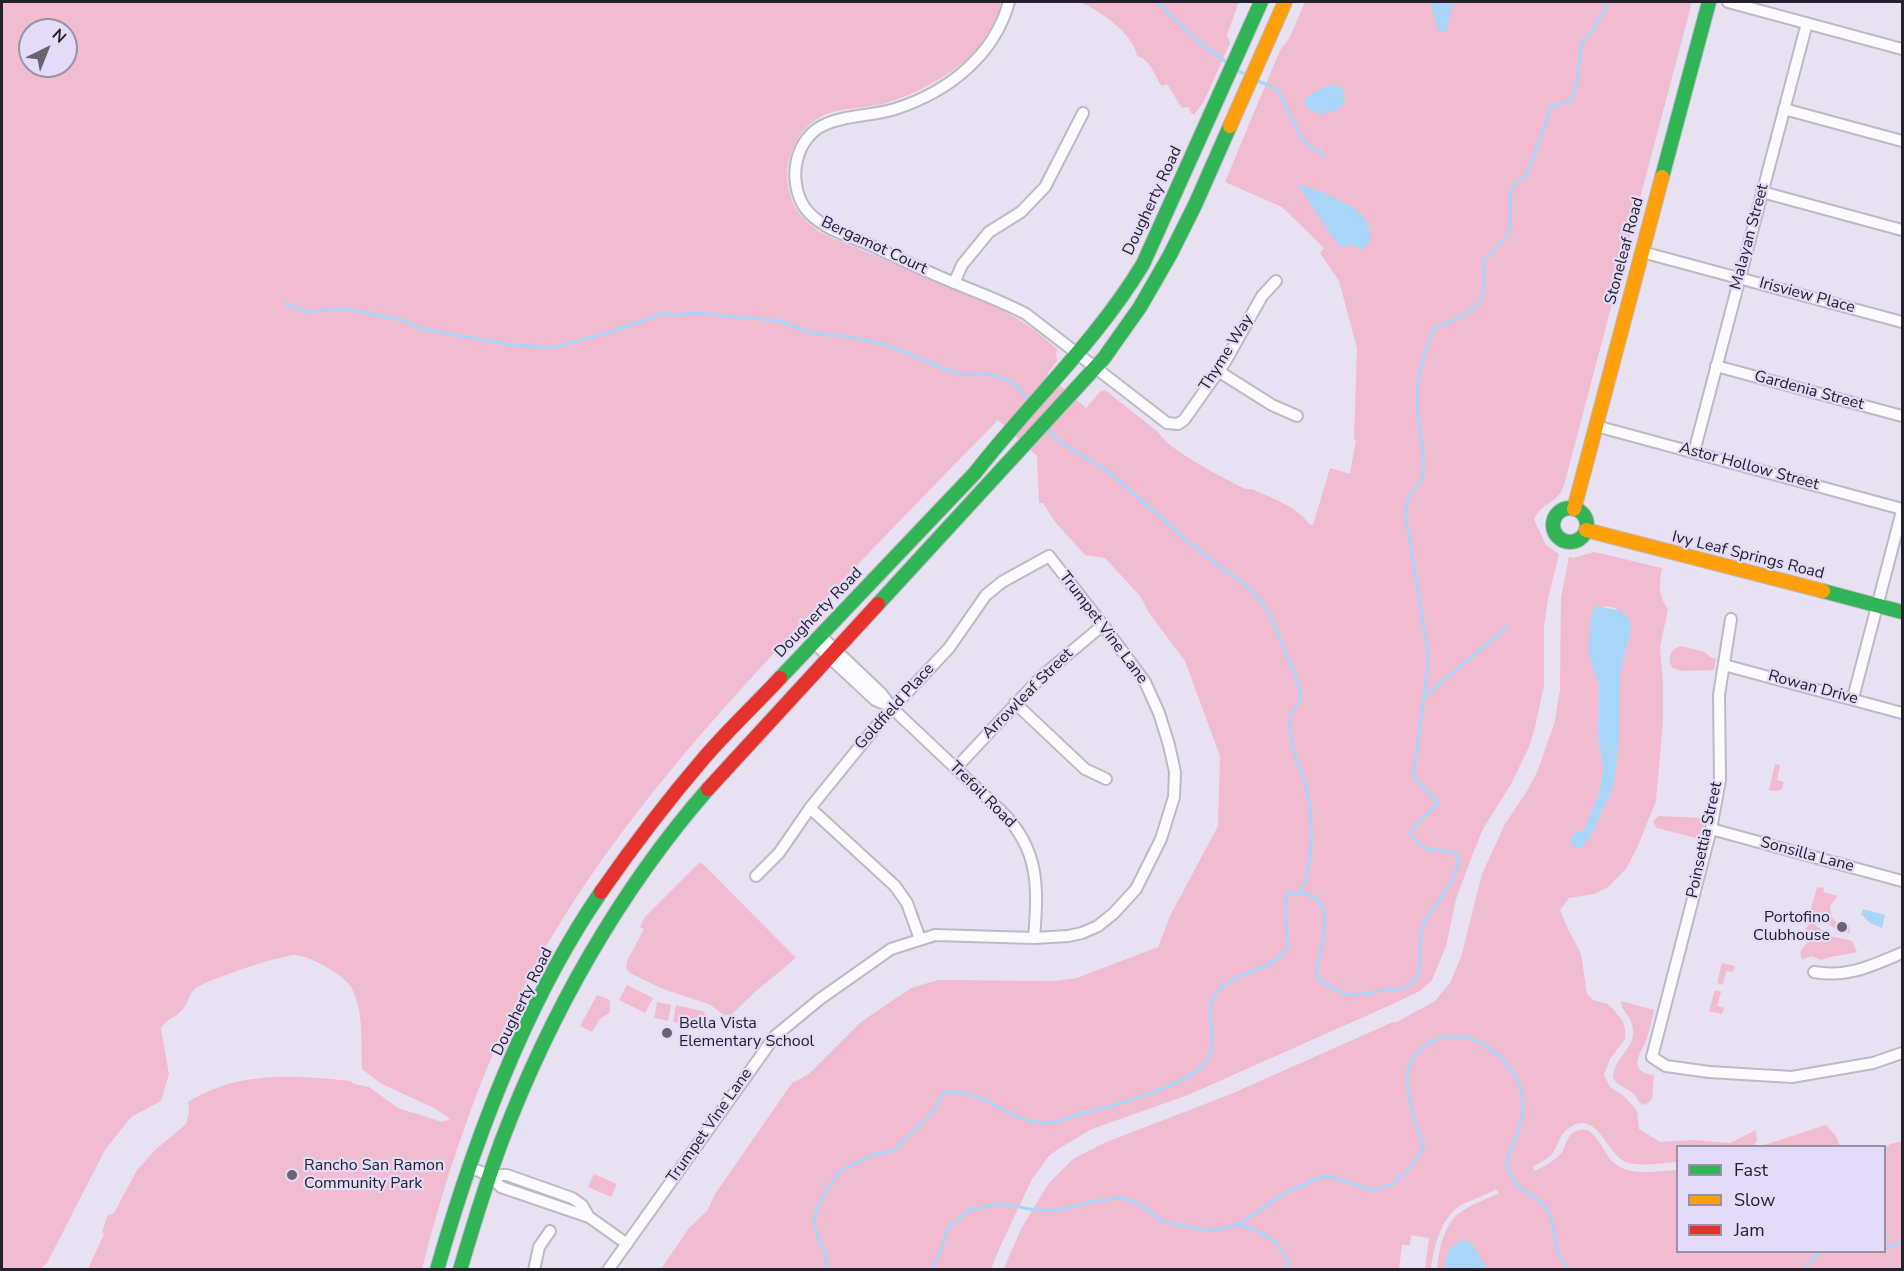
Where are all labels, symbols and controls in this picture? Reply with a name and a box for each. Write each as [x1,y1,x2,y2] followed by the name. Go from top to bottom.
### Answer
[18,18,78,78] north arrow
[47,24,71,48] text: N
[1119,143,1187,259] street label: Dougherty Road
[1727,182,1773,292] street label: Malayan Street
[1601,195,1649,307] street label: Stoneleaf Road
[818,213,930,279] street label: Bergamot Court
[1757,274,1857,318] street label: Irisview Place
[1196,311,1258,395] street label: Thyme Way
[1752,367,1866,415] street label: Gardenia Street
[1677,439,1821,495] street label: Astor Hollow Street
[1670,528,1826,584] street label: Ivy Leaf Springs Road
[771,564,867,662] street label: Dougherty Road
[1055,568,1151,688] street label: Trumpet Vine Lane
[979,645,1077,743] street label: Arrowleaf Street
[851,660,939,754] street label: Goldfield Place
[1766,667,1860,709] street label: Rowan Drive
[945,758,1019,832] street label: Trefoil Road
[1683,780,1727,900] street label: Poinsettia Street
[1758,833,1856,877] street label: Sonsilla Lane
[1753,908,1830,946] place label: Portofino Clubhouse
[1835,920,1849,934] marker: Portofino Clubhouse
[488,945,558,1059] street label: Dougherty Road
[679,1014,814,1052] place label: Bella Vista Elementary School
[660,1026,674,1040] marker: Bella Vista Elementary School
[663,1065,757,1187] street label: Trumpet Vine Lane
[1676,1145,1886,1253] legend
[304,1156,444,1194] place label: Rancho San Ramon Community Park
[1734,1158,1768,1182] text: Fast
[285,1168,299,1182] marker: Rancho San Ramon Community Park
[1734,1188,1775,1212] text: Slow
[1734,1218,1765,1242] text: Jam

